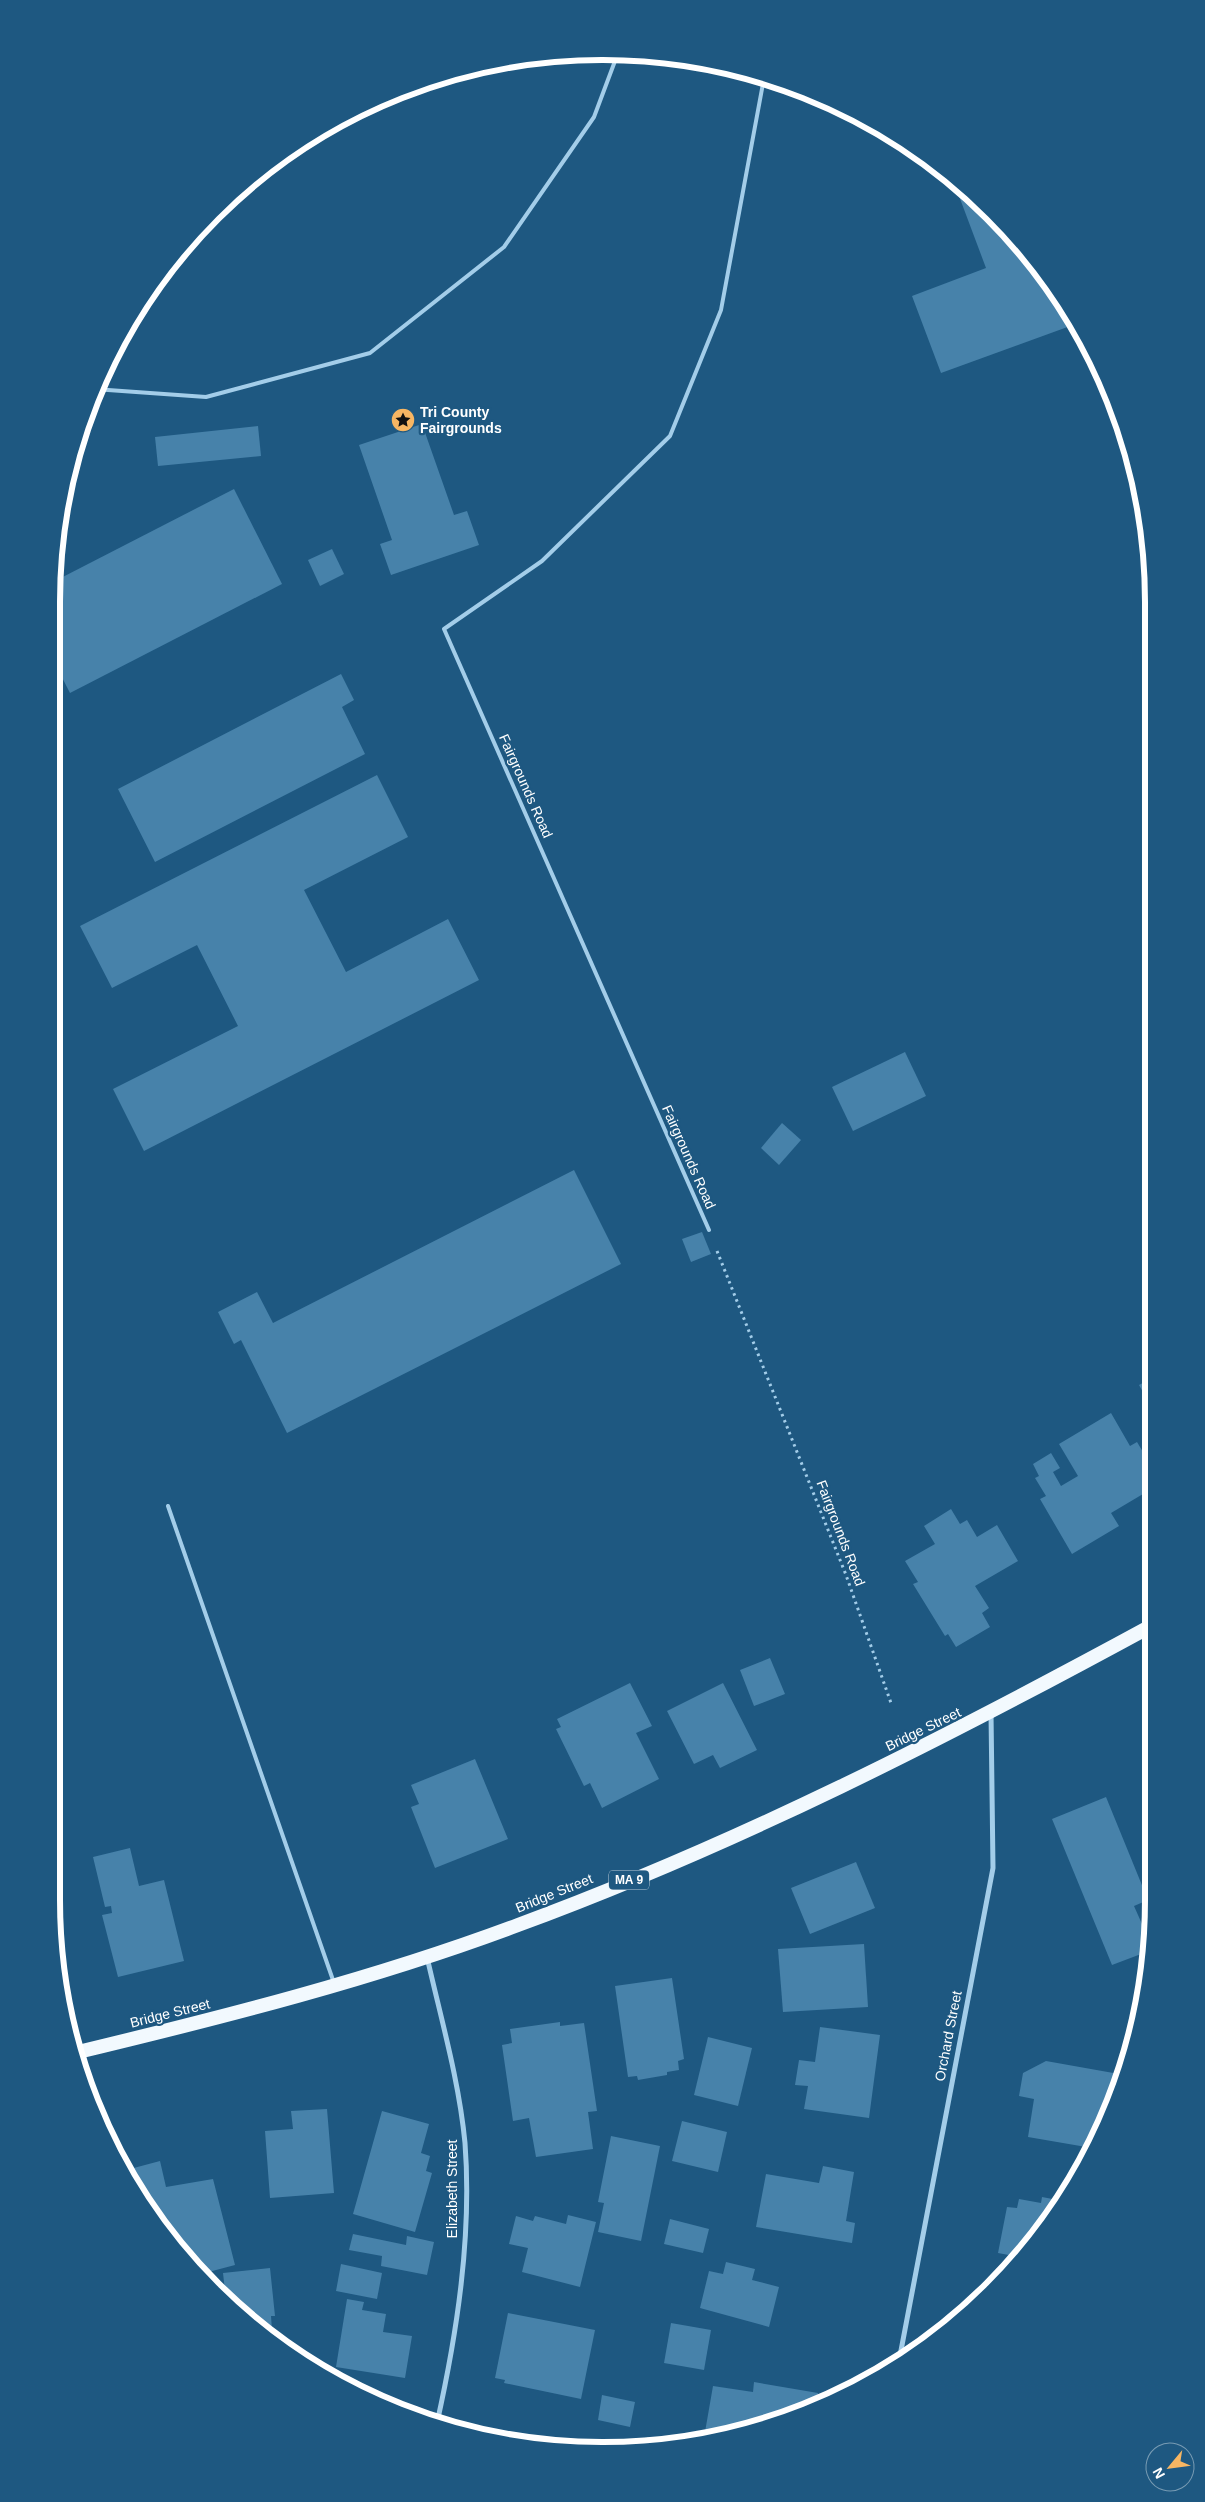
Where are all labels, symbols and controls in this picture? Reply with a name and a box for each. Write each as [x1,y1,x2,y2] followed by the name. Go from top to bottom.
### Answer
[420,404,502,436] place label: Tri County Fairgrounds
[390,407,416,433] place icon: Tri County Fairgrounds
[496,732,556,840] street label: Fairgrounds Road
[659,1103,719,1211] street label: Fairgrounds Road
[813,1478,869,1588] street label: Fairgrounds Road
[883,1704,963,1754] street label: Bridge Street
[513,1870,595,1916] street label: Bridge Street
[609,1870,649,1890] road number: MA 9
[931,1989,965,2083] street label: Orchard Street
[128,1995,212,2031] street label: Bridge Street
[444,2139,460,2238] street label: Elizabeth Street
[1145,2442,1195,2492] north arrow
[1149,2465,1168,2482] text: N

